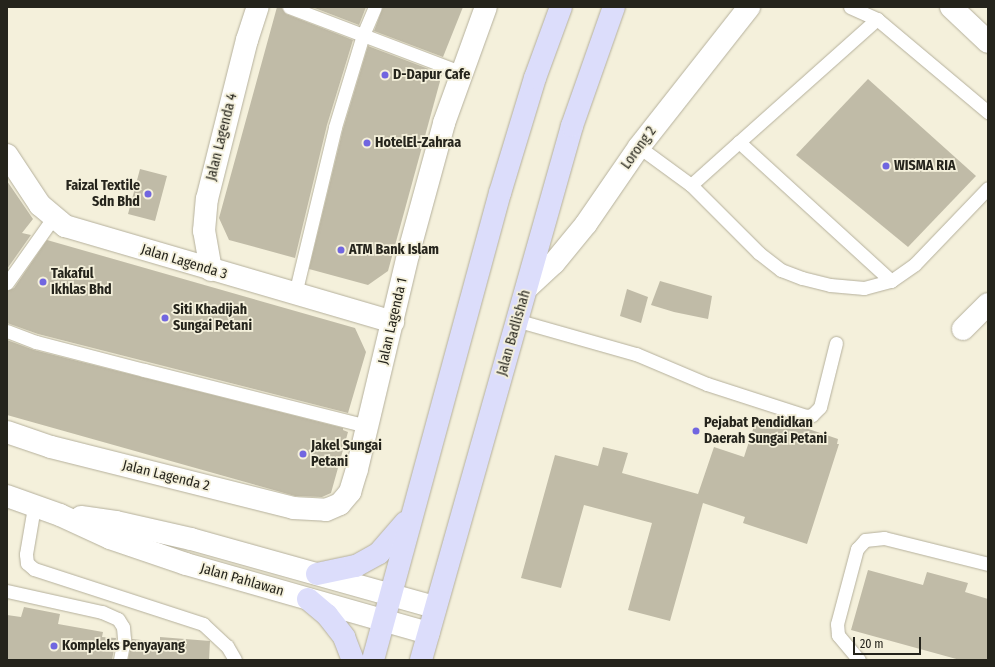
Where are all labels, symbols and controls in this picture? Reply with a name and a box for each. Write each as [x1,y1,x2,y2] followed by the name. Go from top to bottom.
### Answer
[393,67,470,83] place label: D-Dapur Cafe
[380,70,390,80] marker: D-Dapur Cafe
[203,91,241,183] street label: Jalan Lagenda 4
[618,123,660,173] street label: Lorong 2
[375,135,461,151] place label: HotelEl-Zahraa
[362,138,372,148] marker: HotelEl-Zahraa
[894,158,956,174] place label: WISMA RIA
[881,161,891,171] marker: WISMA RIA
[66,178,140,210] place label: Faizal Textile Sdn Bhd
[143,189,153,199] marker: Faizal Textile Sdn Bhd
[139,241,229,283] street label: Jalan Lagenda 3
[349,242,439,258] place label: ATM Bank Islam
[336,245,346,255] marker: ATM Bank Islam
[51,266,112,298] place label: Takaful Ikhlas Bhd
[375,276,411,366] street label: Jalan Lagenda 1
[38,277,48,287] marker: Takaful Ikhlas Bhd
[494,288,534,378] street label: Jalan Badlishah
[173,302,252,334] place label: Siti Khadijah Sungai Petani
[160,313,170,323] marker: Siti Khadijah Sungai Petani
[704,415,827,448] place label: Pejabat Pendidkan Daerah Sungai Petani
[691,426,701,436] marker: Pejabat Pendidkan Daerah Sungai Petani
[311,438,382,470] place label: Jakel Sungai Petani
[298,449,308,459] marker: Jakel Sungai Petani
[121,457,211,495] street label: Jalan Lagenda 2
[198,560,286,600] street label: Jalan Pahlawan
[855,629,923,655] scale bar
[860,637,884,651] text: 20 m
[62,638,185,654] place label: Kompleks Penyayang
[49,641,59,651] marker: Kompleks Penyayang

